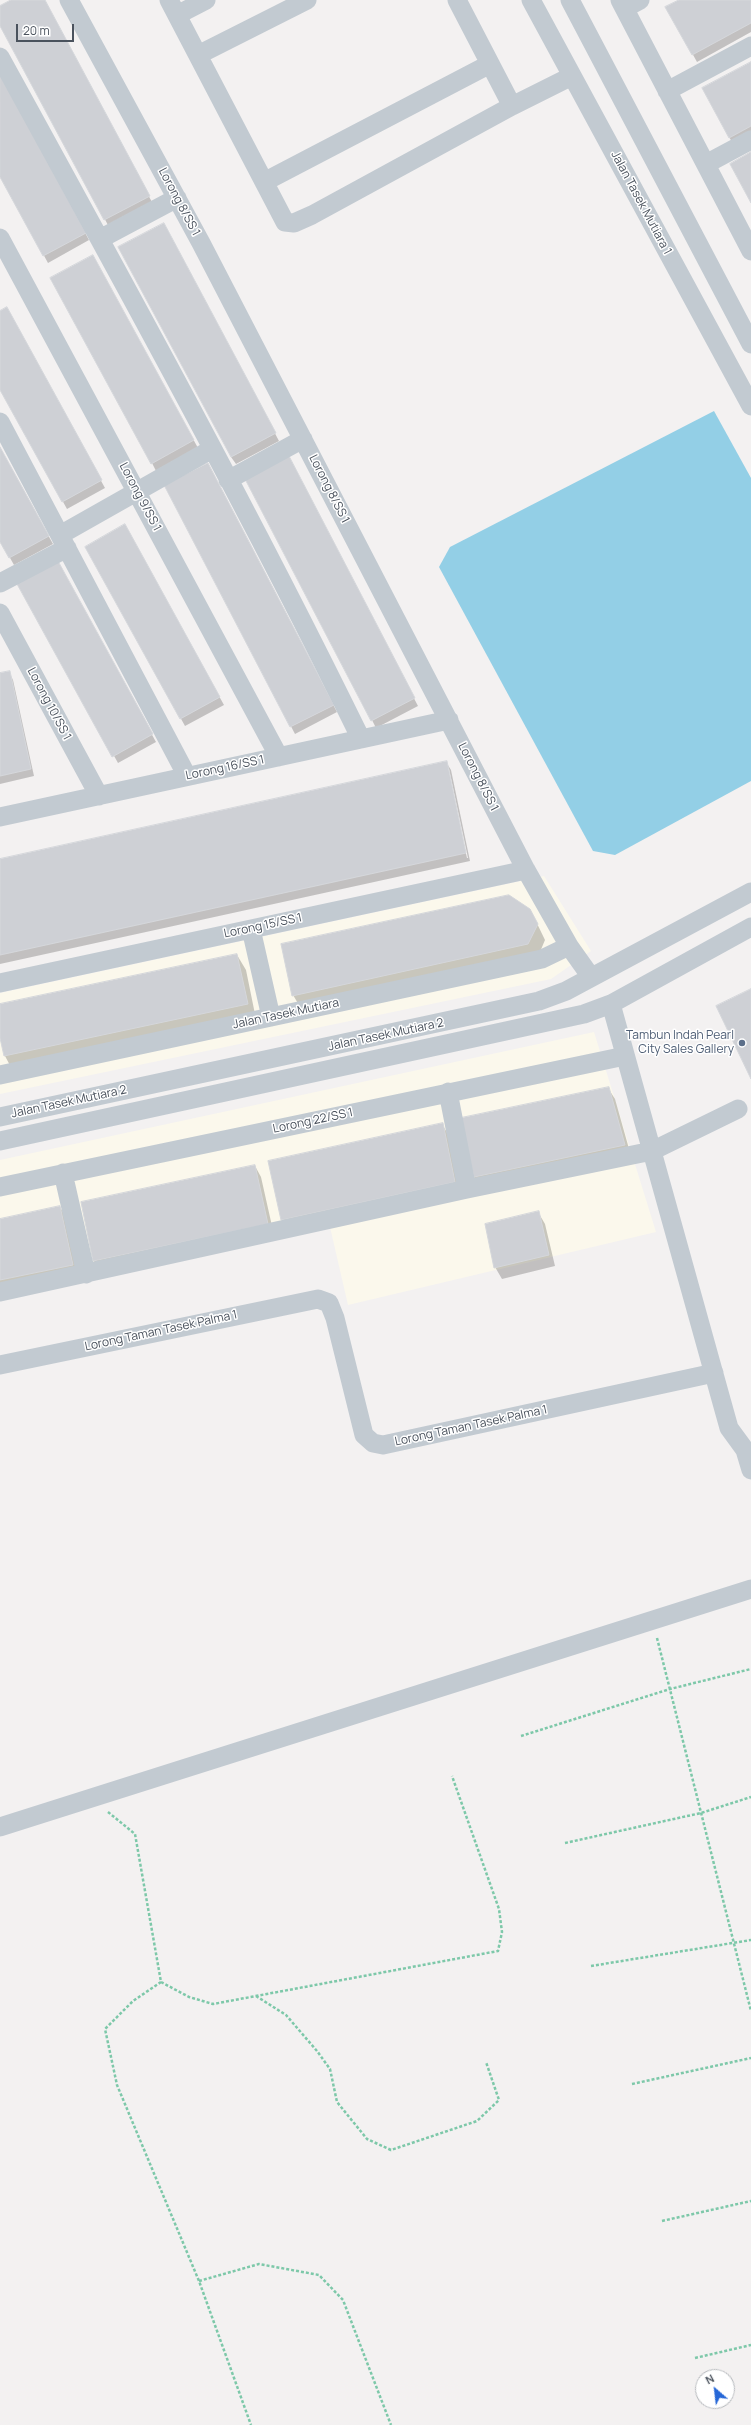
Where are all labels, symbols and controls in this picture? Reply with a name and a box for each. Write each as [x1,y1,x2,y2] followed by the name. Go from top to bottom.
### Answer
[18,16,76,42] scale bar
[23,22,50,39] text: 20 m
[608,149,674,257] street label: Jalan Tasek Mutiara 1
[155,166,203,238] street label: Lorong 8/SS 1
[306,452,352,526] street label: Lorong 8/SS 1
[116,460,164,534] street label: Lorong 9/SS 1
[24,665,74,743] street label: Lorong 10/SS 1
[455,740,501,814] street label: Lorong 8/SS 1
[184,753,266,783] street label: Lorong 16/SS 1
[223,911,303,941] street label: Lorong 15/SS 1
[232,996,340,1032] street label: Jalan Tasek Mutiara
[327,1016,445,1054] street label: Jalan Tasek Mutiara 2
[626,1029,734,1057] place label: Tambun Indah Pearl City Sales Gallery
[737,1038,747,1048] marker: Tambun Indah Pearl City Sales Gallery
[10,1083,128,1121] street label: Jalan Tasek Mutiara 2
[272,1105,354,1137] street label: Lorong 22/SS 1
[83,1308,239,1354] street label: Lorong Taman Tasek Palma 1
[393,1403,549,1449] street label: Lorong Taman Tasek Palma 1
[695,2369,735,2409] north arrow
[703,2370,717,2387] text: N

